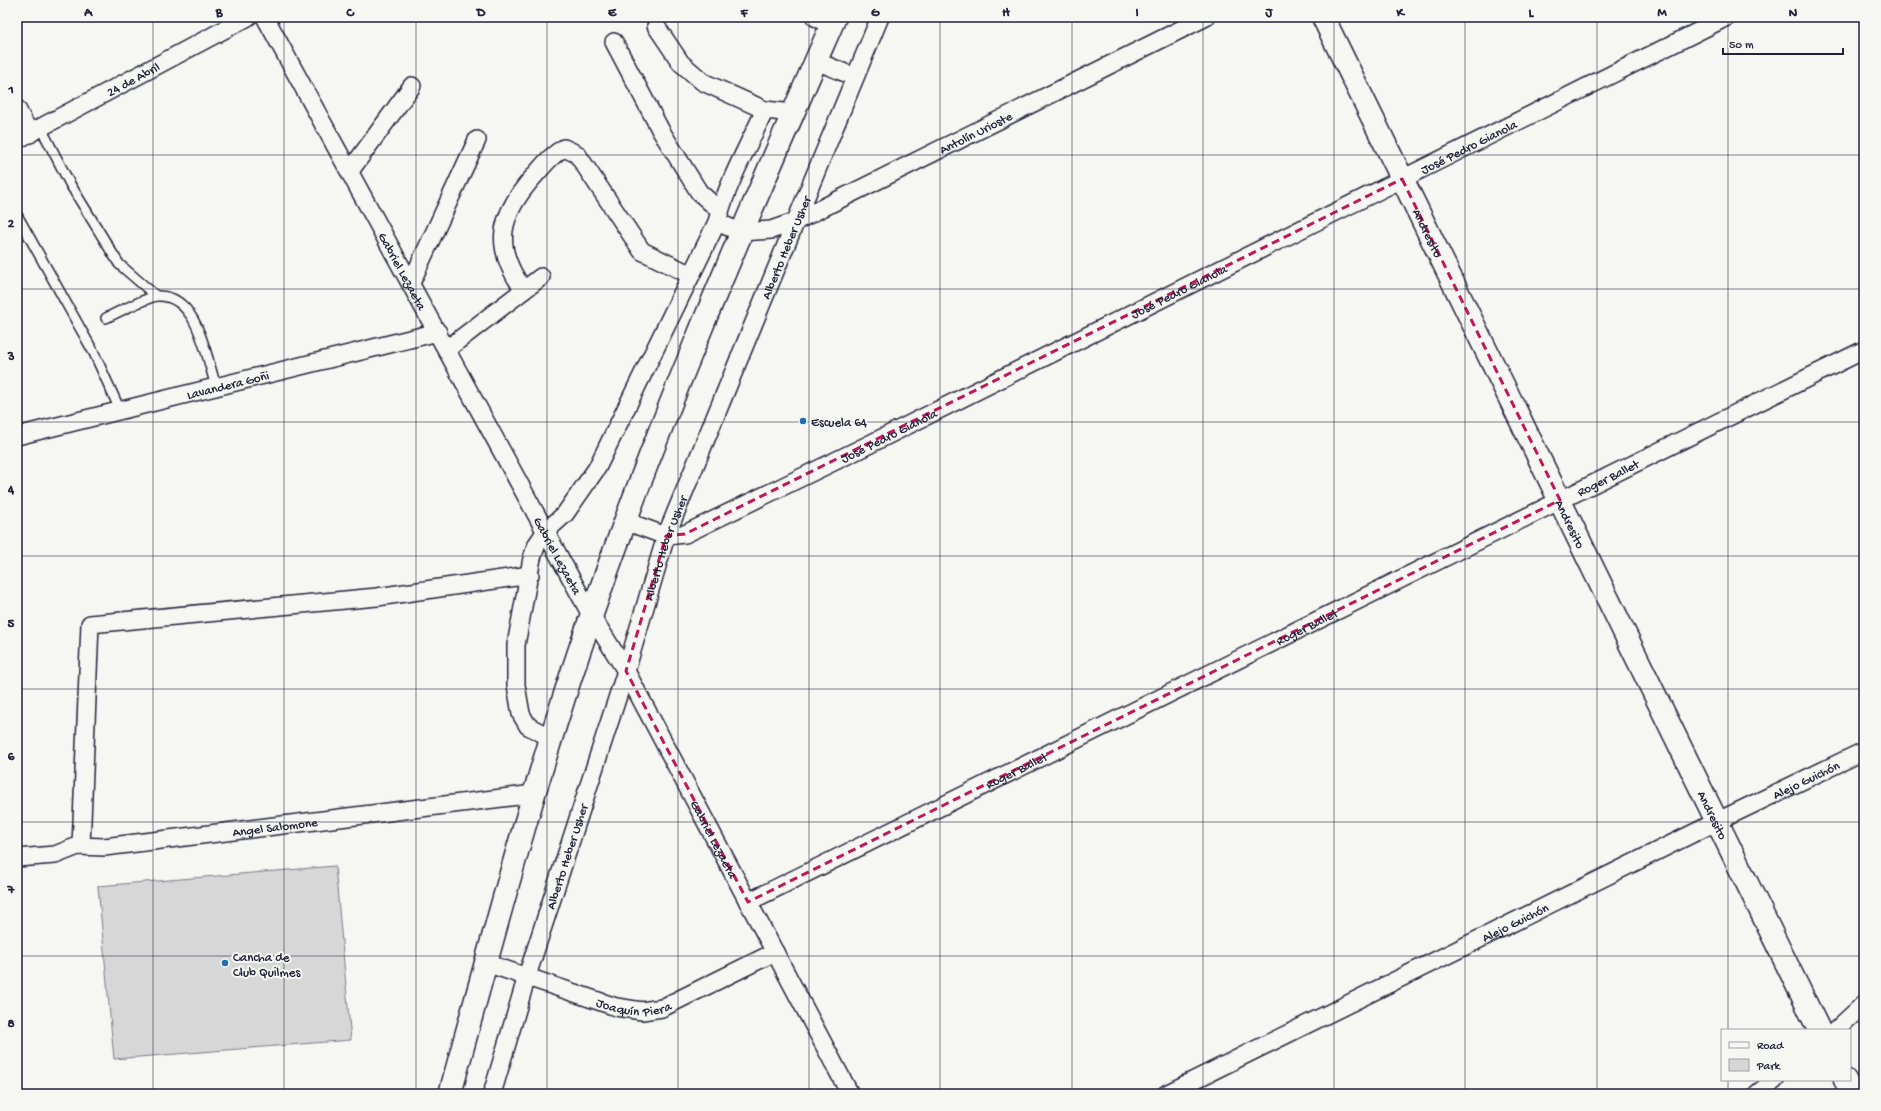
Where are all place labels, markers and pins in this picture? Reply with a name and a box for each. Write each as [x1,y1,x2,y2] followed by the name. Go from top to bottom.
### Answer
[798,416,808,426] marker: Escuela 64
[811,416,867,431] place label: Escuela 64
[233,951,301,981] place label: Cancha de Club Quilmes
[220,958,230,968] marker: Cancha de Club Quilmes

